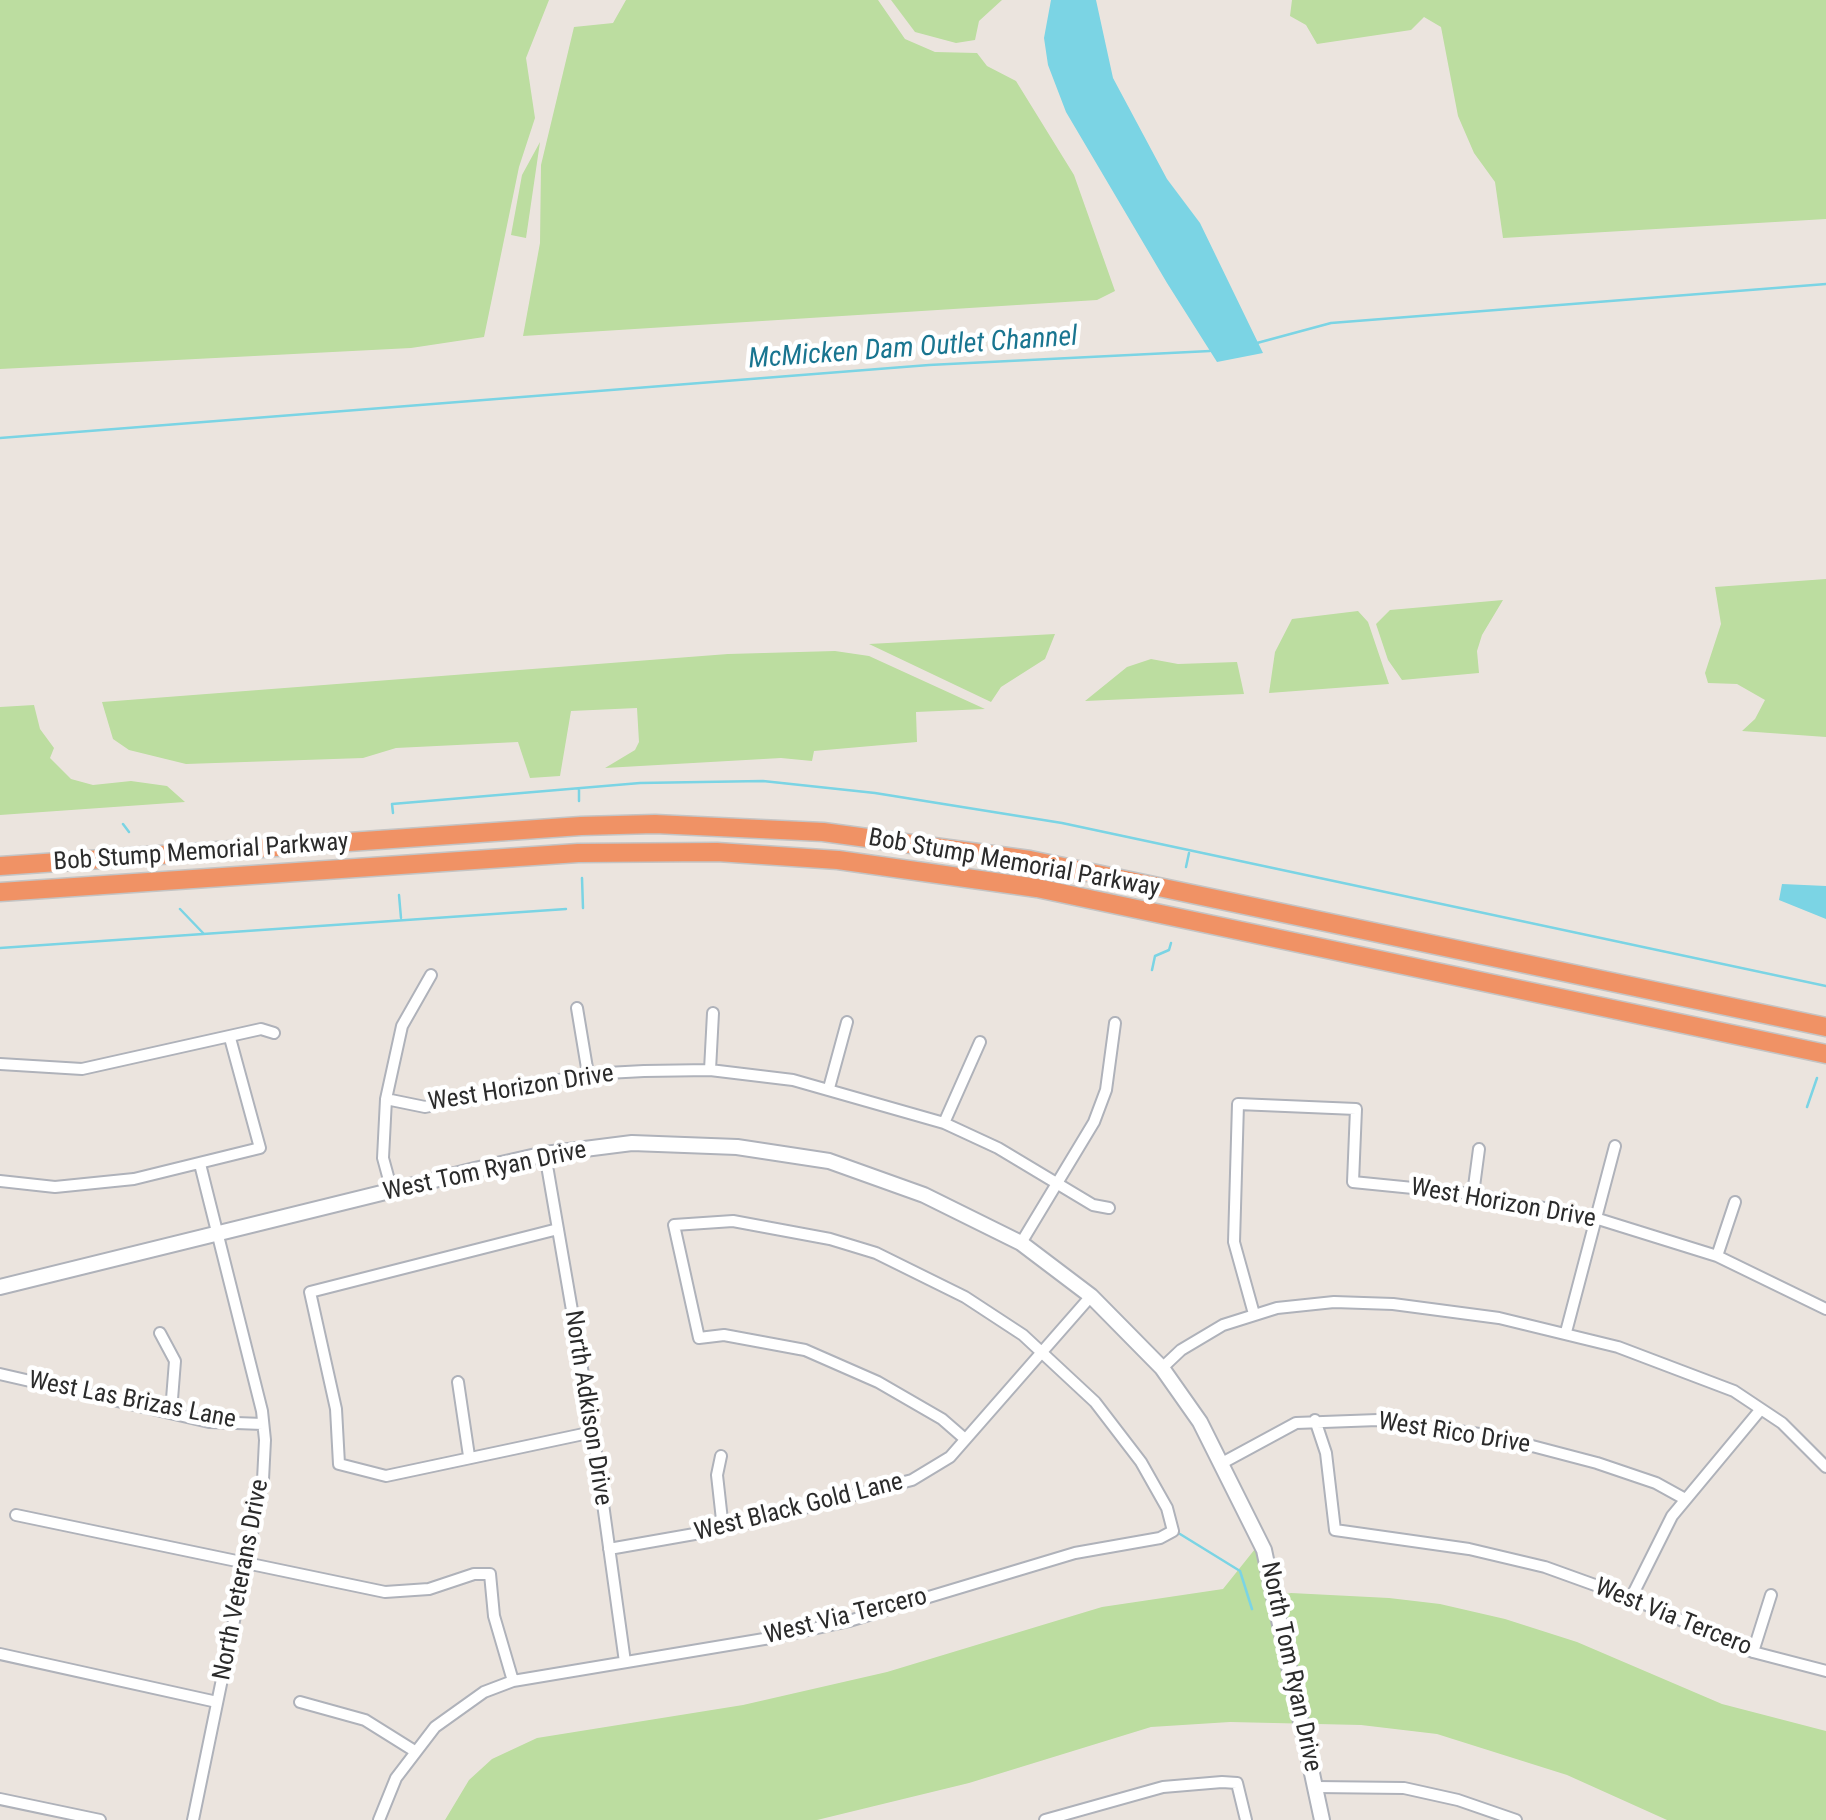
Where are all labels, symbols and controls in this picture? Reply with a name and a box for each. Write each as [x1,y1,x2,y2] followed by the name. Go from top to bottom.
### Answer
[747,321,1079,377] water label: McMicken Dam Outlet Channel
[866,824,1162,904] street label: Bob Stump Memorial Parkway
[53,828,349,878] street label: Bob Stump Memorial Parkway
[426,1060,616,1118] street label: West Horizon Drive
[381,1136,589,1208] street label: West Tom Ryan Drive
[1408,1173,1598,1235] street label: West Horizon Drive
[557,1308,617,1508] street label: North Adkison Drive
[26,1366,238,1436] street label: West Las Brizas Lane
[1376,1407,1532,1461] street label: West Rico Drive
[692,1468,906,1548] street label: West Black Gold Lane
[208,1477,276,1683] street label: North Veterans Drive
[1253,1559,1327,1775] street label: North Tom Ryan Drive
[1590,1573,1756,1663] street label: West Via Tercero
[762,1582,930,1652] street label: West Via Tercero

